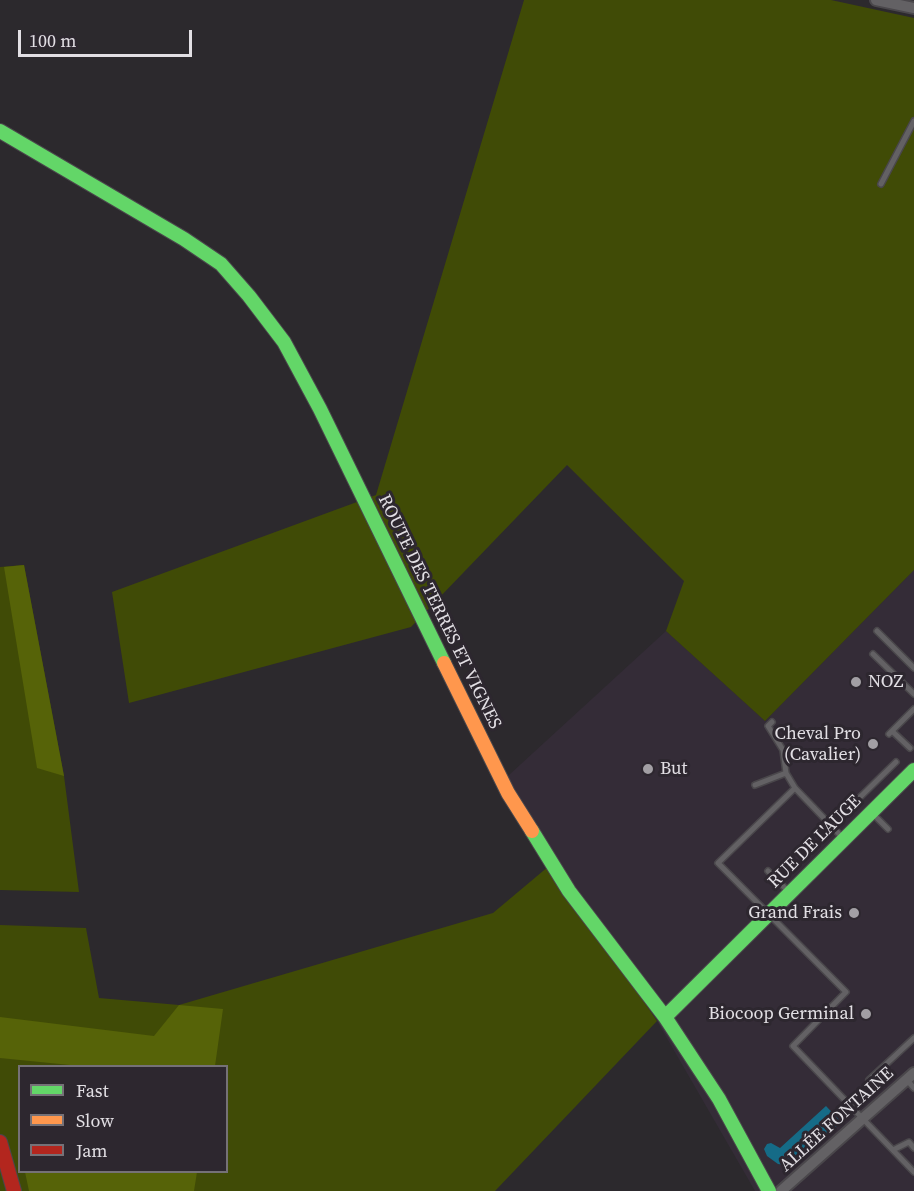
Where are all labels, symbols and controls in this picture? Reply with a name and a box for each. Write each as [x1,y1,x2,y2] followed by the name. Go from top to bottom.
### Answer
[21,18,195,56] scale bar
[29,28,76,53] text: 100 m
[373,491,505,733] street label: ROUTE DES TERRES ET VIGNES
[868,671,904,693] place label: NOZ
[849,675,863,689] marker: NOZ
[775,723,861,766] place label: Cheval Pro (Cavalier)
[866,737,880,751] marker: Cheval Pro (Cavalier)
[660,758,687,780] place label: But
[641,762,655,776] marker: But
[764,791,866,893] street label: RUE DE L'AUGE
[748,902,842,924] place label: Grand Frais
[847,906,861,920] marker: Grand Frais
[708,1003,854,1025] place label: Biocoop Germinal
[859,1007,873,1021] marker: Biocoop Germinal
[775,1063,899,1177] street label: ALLÉE FONTAINE
[18,1065,228,1173] legend
[76,1078,109,1103] text: Fast
[76,1108,114,1133] text: Slow
[76,1138,108,1163] text: Jam

